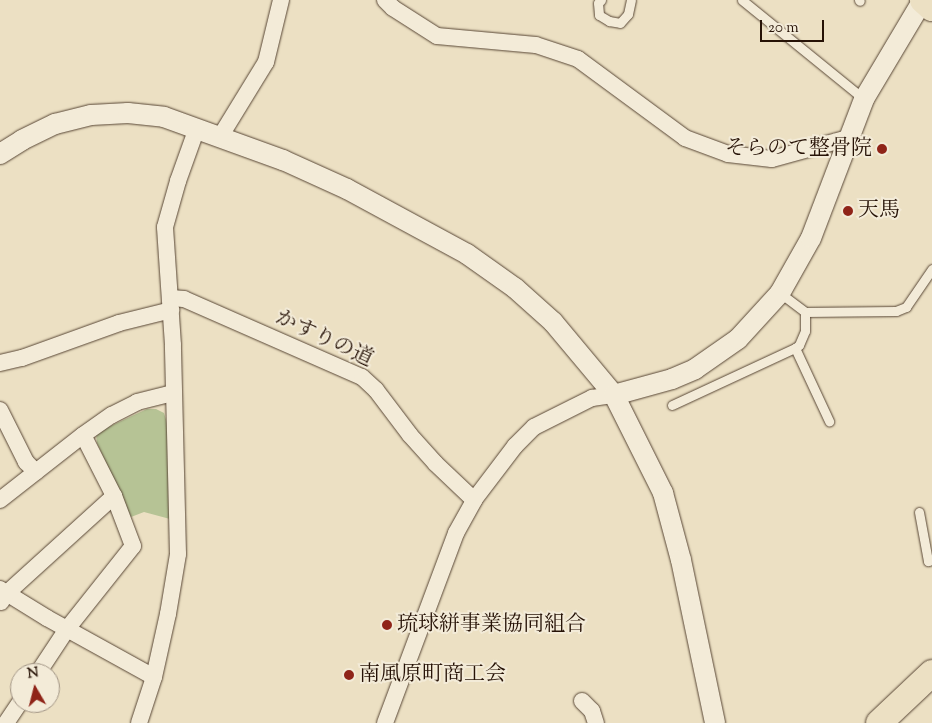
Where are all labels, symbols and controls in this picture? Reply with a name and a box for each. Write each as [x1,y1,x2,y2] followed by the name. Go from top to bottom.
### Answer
[762,10,826,42] scale bar
[768,18,799,39] text: 20 m
[725,136,872,162] place label: そらのて整骨院
[876,143,888,155] marker: そらのて整骨院
[858,198,900,224] place label: 天馬
[842,205,854,217] marker: 天馬
[271,305,377,373] street label: かすりの道
[397,612,586,638] place label: 琉球絣事業協同組合
[381,619,393,631] marker: 琉球絣事業協同組合
[359,662,506,688] place label: 南風原町商工会
[10,663,60,713] north arrow
[26,663,40,685] text: N
[343,669,355,681] marker: 南風原町商工会

